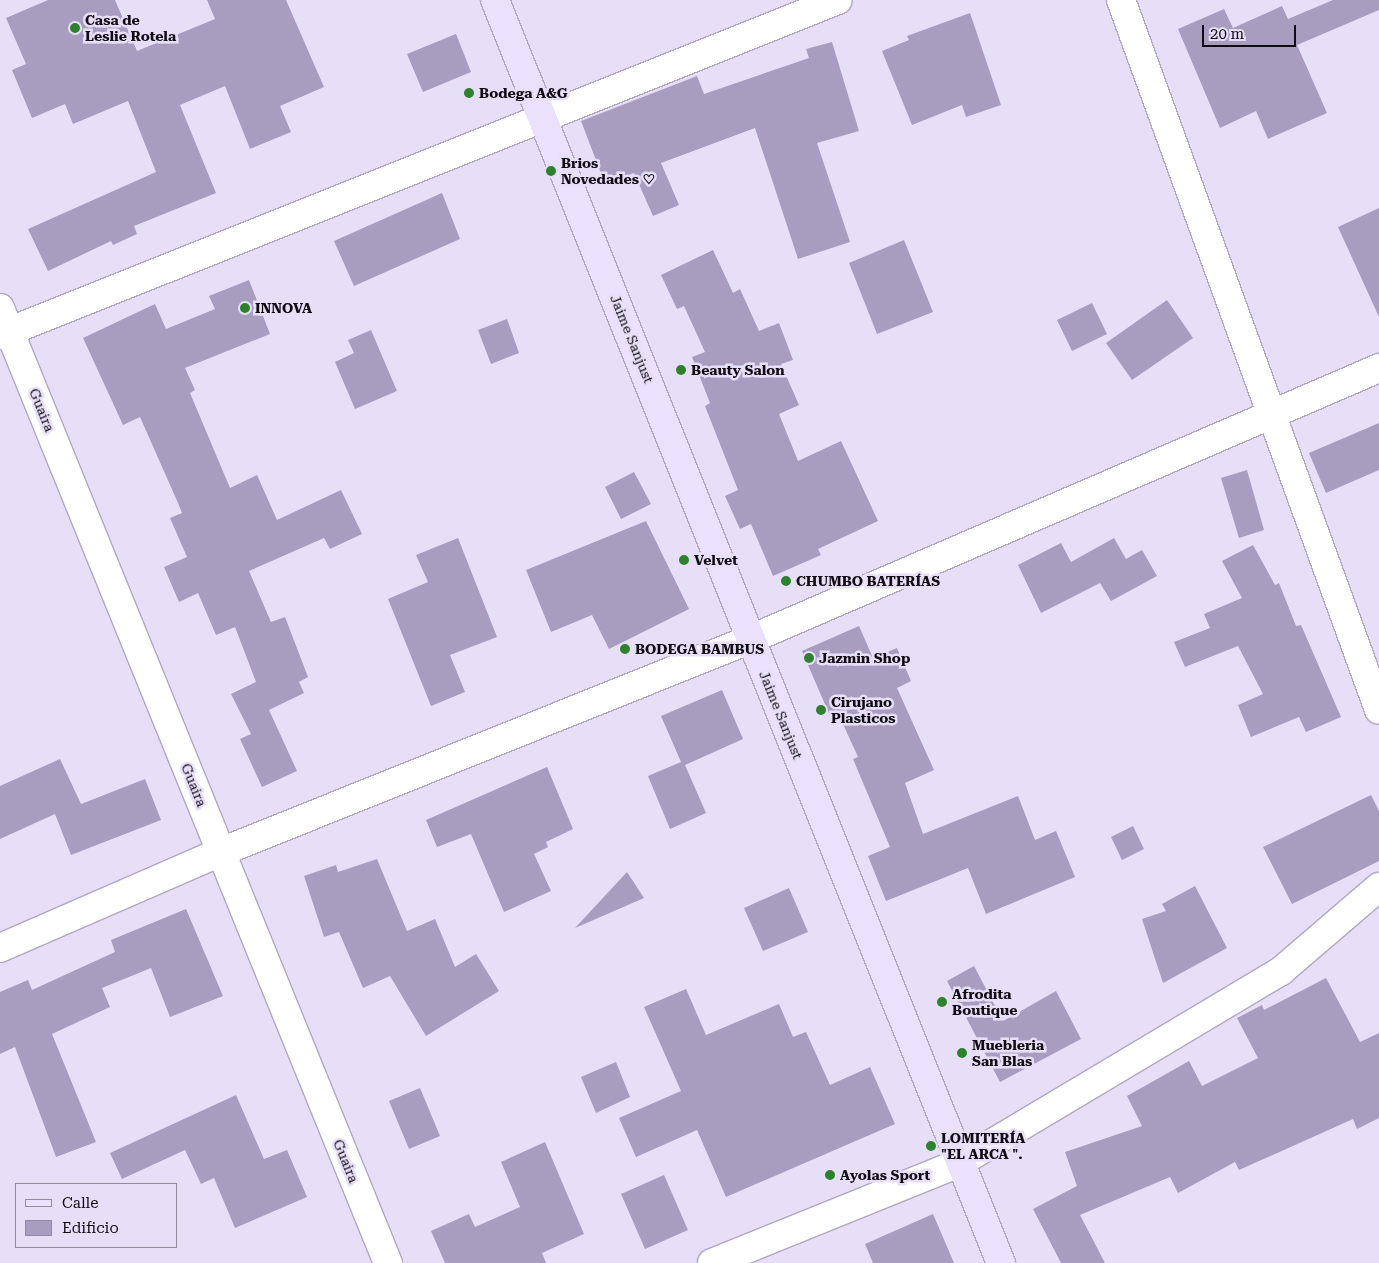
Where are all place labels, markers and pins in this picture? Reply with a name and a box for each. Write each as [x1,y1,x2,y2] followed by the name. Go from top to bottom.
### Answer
[85,12,176,44] place label: Casa de Leslie Rotela
[69,22,81,34] marker: Casa de Leslie Rotela
[479,85,568,101] place label: Bodega A&G
[463,87,475,99] marker: Bodega A&G
[561,155,655,188] place label: Brios Novedades ♡
[545,165,557,177] marker: Brios Novedades ♡
[255,300,312,316] place label: INNOVA
[239,302,251,314] marker: INNOVA
[691,362,785,378] place label: Beauty Salon
[675,364,687,376] marker: Beauty Salon
[694,552,738,568] place label: Velvet
[678,554,690,566] marker: Velvet
[796,573,940,589] place label: CHUMBO BATERÍAS
[780,575,792,587] marker: CHUMBO BATERÍAS
[635,641,764,657] place label: BODEGA BAMBUS
[619,643,631,655] marker: BODEGA BAMBUS
[819,650,910,666] place label: Jazmin Shop
[803,652,815,664] marker: Jazmin Shop
[831,694,895,726] place label: Cirujano Plasticos
[815,704,827,716] marker: Cirujano Plasticos
[952,986,1018,1019] place label: Afrodita Boutique
[936,996,948,1008] marker: Afrodita Boutique
[972,1037,1044,1070] place label: Muebleria San Blas
[956,1047,968,1059] marker: Muebleria San Blas
[941,1130,1025,1162] place label: LOMITERÍA "EL ARCA ".
[925,1140,937,1152] marker: LOMITERÍA "EL ARCA ".
[840,1167,930,1183] place label: Ayolas Sport
[824,1169,836,1181] marker: Ayolas Sport

